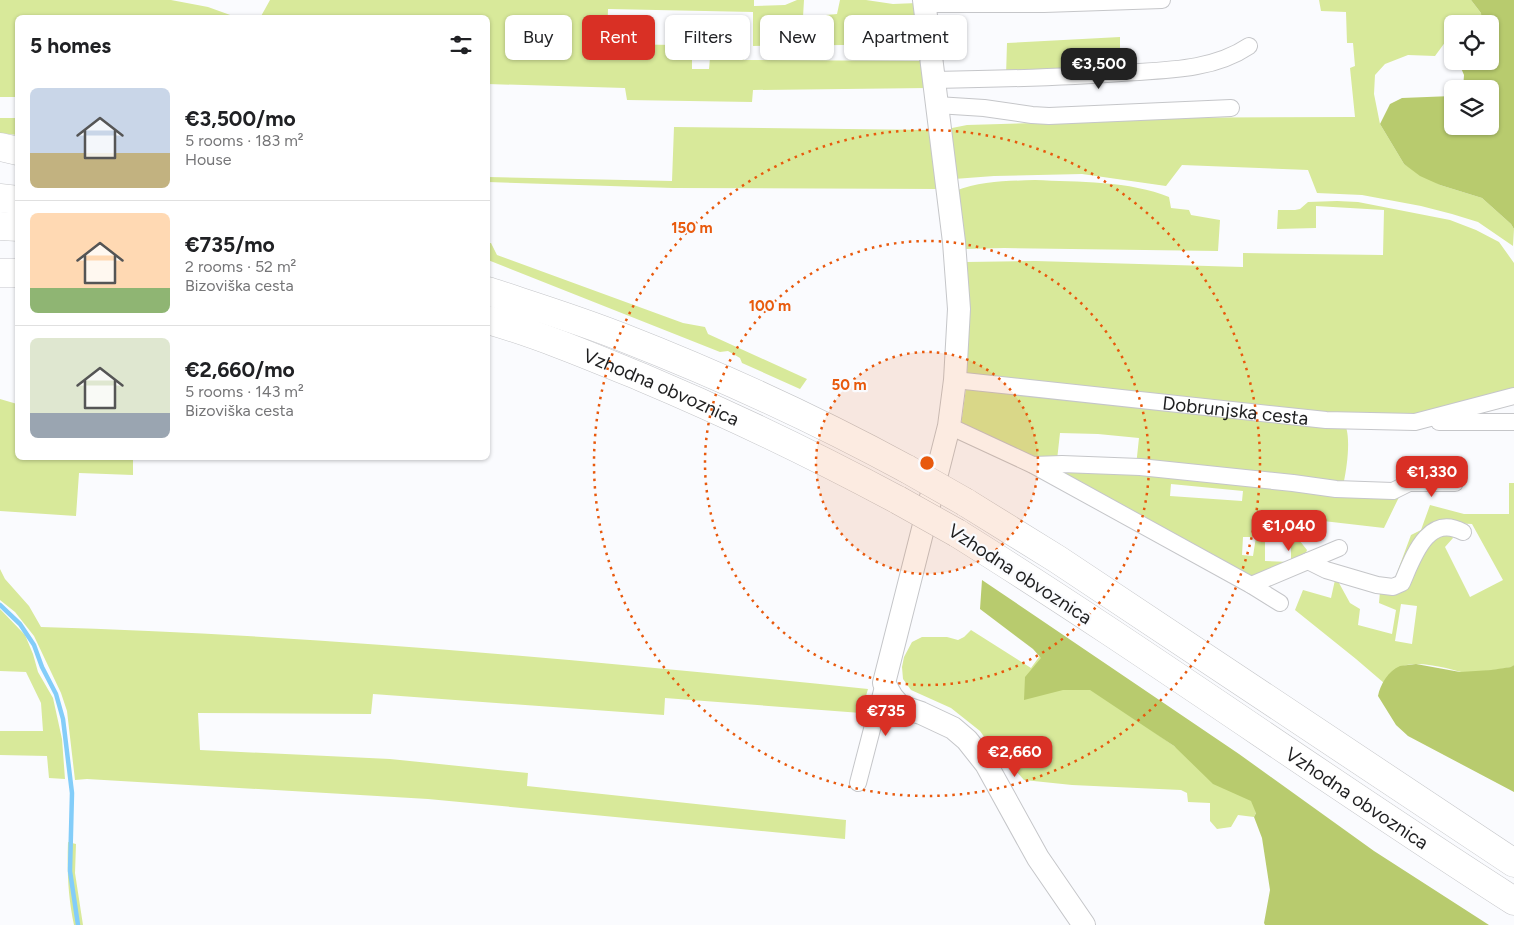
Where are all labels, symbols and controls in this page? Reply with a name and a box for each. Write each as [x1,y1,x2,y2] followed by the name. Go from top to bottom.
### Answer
[505,15,572,60] chip: Buy
[582,15,655,60] chip: Rent
[665,15,750,60] chip: Filters
[760,15,834,60] chip: New
[844,15,967,60] chip: Apartment
[1444,15,1499,135] map controls
[1444,15,1499,70] button: locate
[447,31,475,59] icon: filters
[30,33,111,58] text: 5 homes
[1058,48,1140,90] pin: €3,500
[1072,54,1126,73] text: €3,500
[1444,80,1499,135] button: layers
[185,106,296,131] text: €3,500/mo
[70,108,130,168] icon: home
[185,131,304,150] text: 5 rooms · 183 m²
[185,150,231,169] text: House
[671,219,713,237] text: 150 m
[185,232,275,257] text: €735/mo
[70,233,130,293] icon: home
[185,257,296,276] text: 2 rooms · 52 m²
[185,276,294,295] text: Bizoviška cesta
[749,297,791,315] text: 100 m
[580,343,743,430] street label: Vzhodna obvoznica
[185,357,295,382] text: €2,660/mo
[70,358,130,418] icon: home
[831,376,867,394] text: 50 m
[185,382,304,401] text: 5 rooms · 143 m²
[1161,391,1310,430] street label: Dobrunjska cesta
[185,401,294,420] text: Bizoviška cesta
[918,454,936,472] centre of rings
[1391,456,1473,498] pin: €1,330
[1407,462,1457,481] text: €1,330
[1248,510,1330,552] pin: €1,040
[1263,516,1315,535] text: €1,040
[944,519,1096,629] street label: Vzhodna obvoznica
[856,694,916,737] pin: €735
[867,701,905,720] text: €735
[974,736,1056,778] pin: €2,660
[988,742,1042,761] text: €2,660
[1281,742,1433,854] street label: Vzhodna obvoznica

